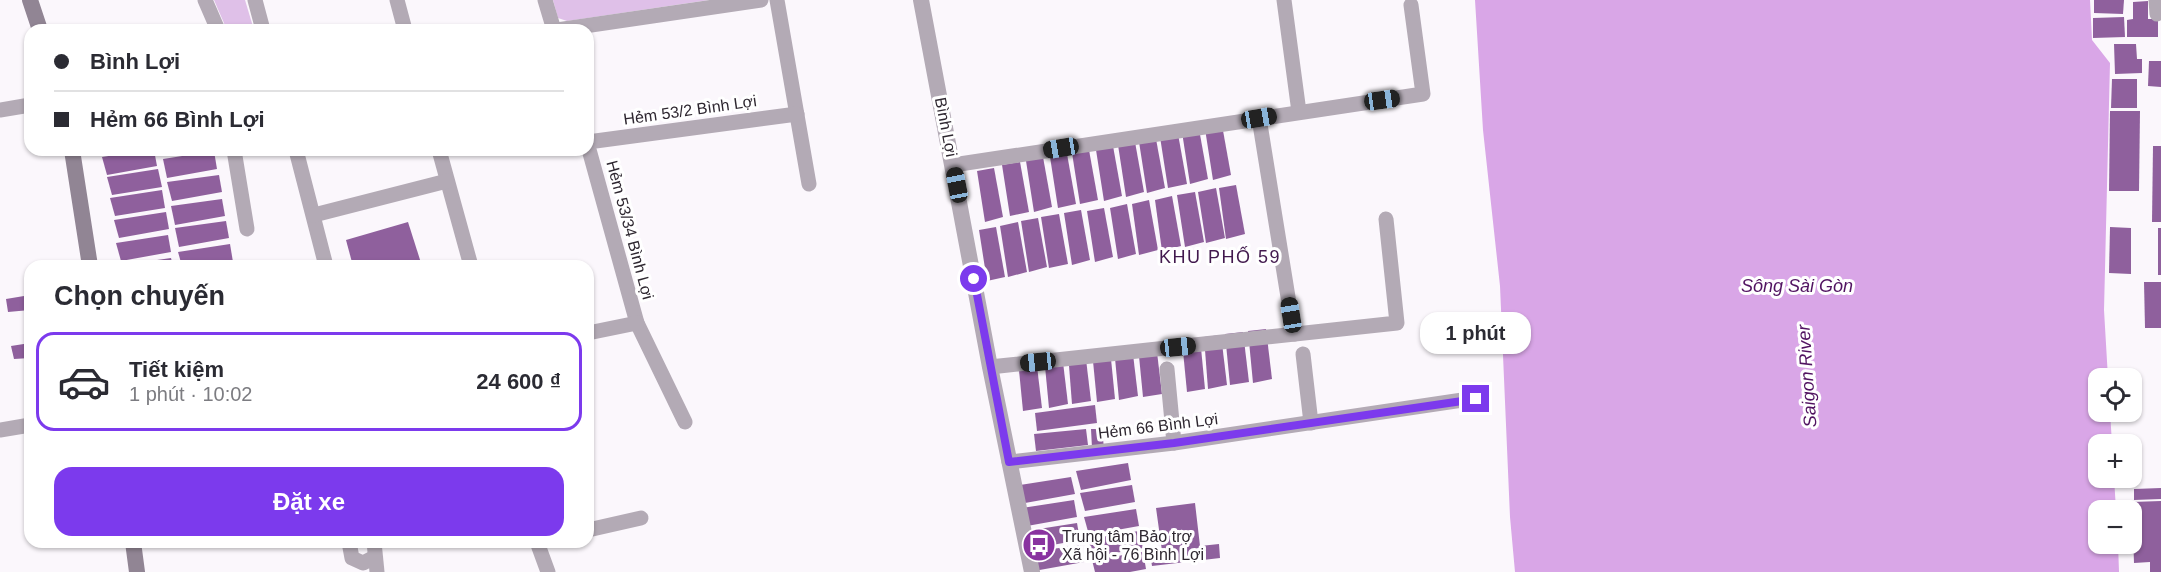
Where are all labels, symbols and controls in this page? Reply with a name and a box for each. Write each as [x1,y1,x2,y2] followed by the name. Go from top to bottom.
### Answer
[90,49,180,74] text: Bình Lợi
[1363,89,1401,111] car
[622,92,758,128] street label: Hẻm 53/2 Bình Lợi
[932,96,960,158] street label: Bình Lợi
[1240,106,1278,130] car
[90,107,265,132] text: Hẻm 66 Bình Lợi
[1042,136,1080,160] car
[603,159,657,301] street label: Hẻm 53/34 Bình Lợi
[945,166,969,204] car
[1159,246,1281,267] district label: KHU PHỐ 59
[960,265,987,292] route start
[1741,276,1853,296] water label: Sông Sài Gòn
[54,281,225,311] text: Chọn chuyến
[1279,296,1303,334] car
[1420,312,1532,354] callout: 1 phút
[1446,322,1506,344] text: 1 phút
[1793,323,1821,428] water label: Saigon River
[1159,336,1197,358] car
[1019,351,1057,373] car
[57,355,111,409] icon: car
[129,357,224,382] text: Tiết kiệm
[2088,368,2142,554] map controls
[2088,368,2142,422] button: locate
[476,369,561,394] text: 24 600 ₫
[129,383,252,405] text: 1 phút · 10:02
[1462,385,1489,412] route end
[1097,410,1219,442] street label: Hẻm 66 Bình Lợi
[2088,434,2142,488] button: +
[54,467,564,536] button: Đặt xe
[2088,500,2142,554] button: −
[1021,527,1057,563] bus stop icon: Trung tâm Bảo trợ Xã hội - 76 Bình Lợi
[1062,528,1204,563] place label: Trung tâm Bảo trợ Xã hội - 76 Bình Lợi

